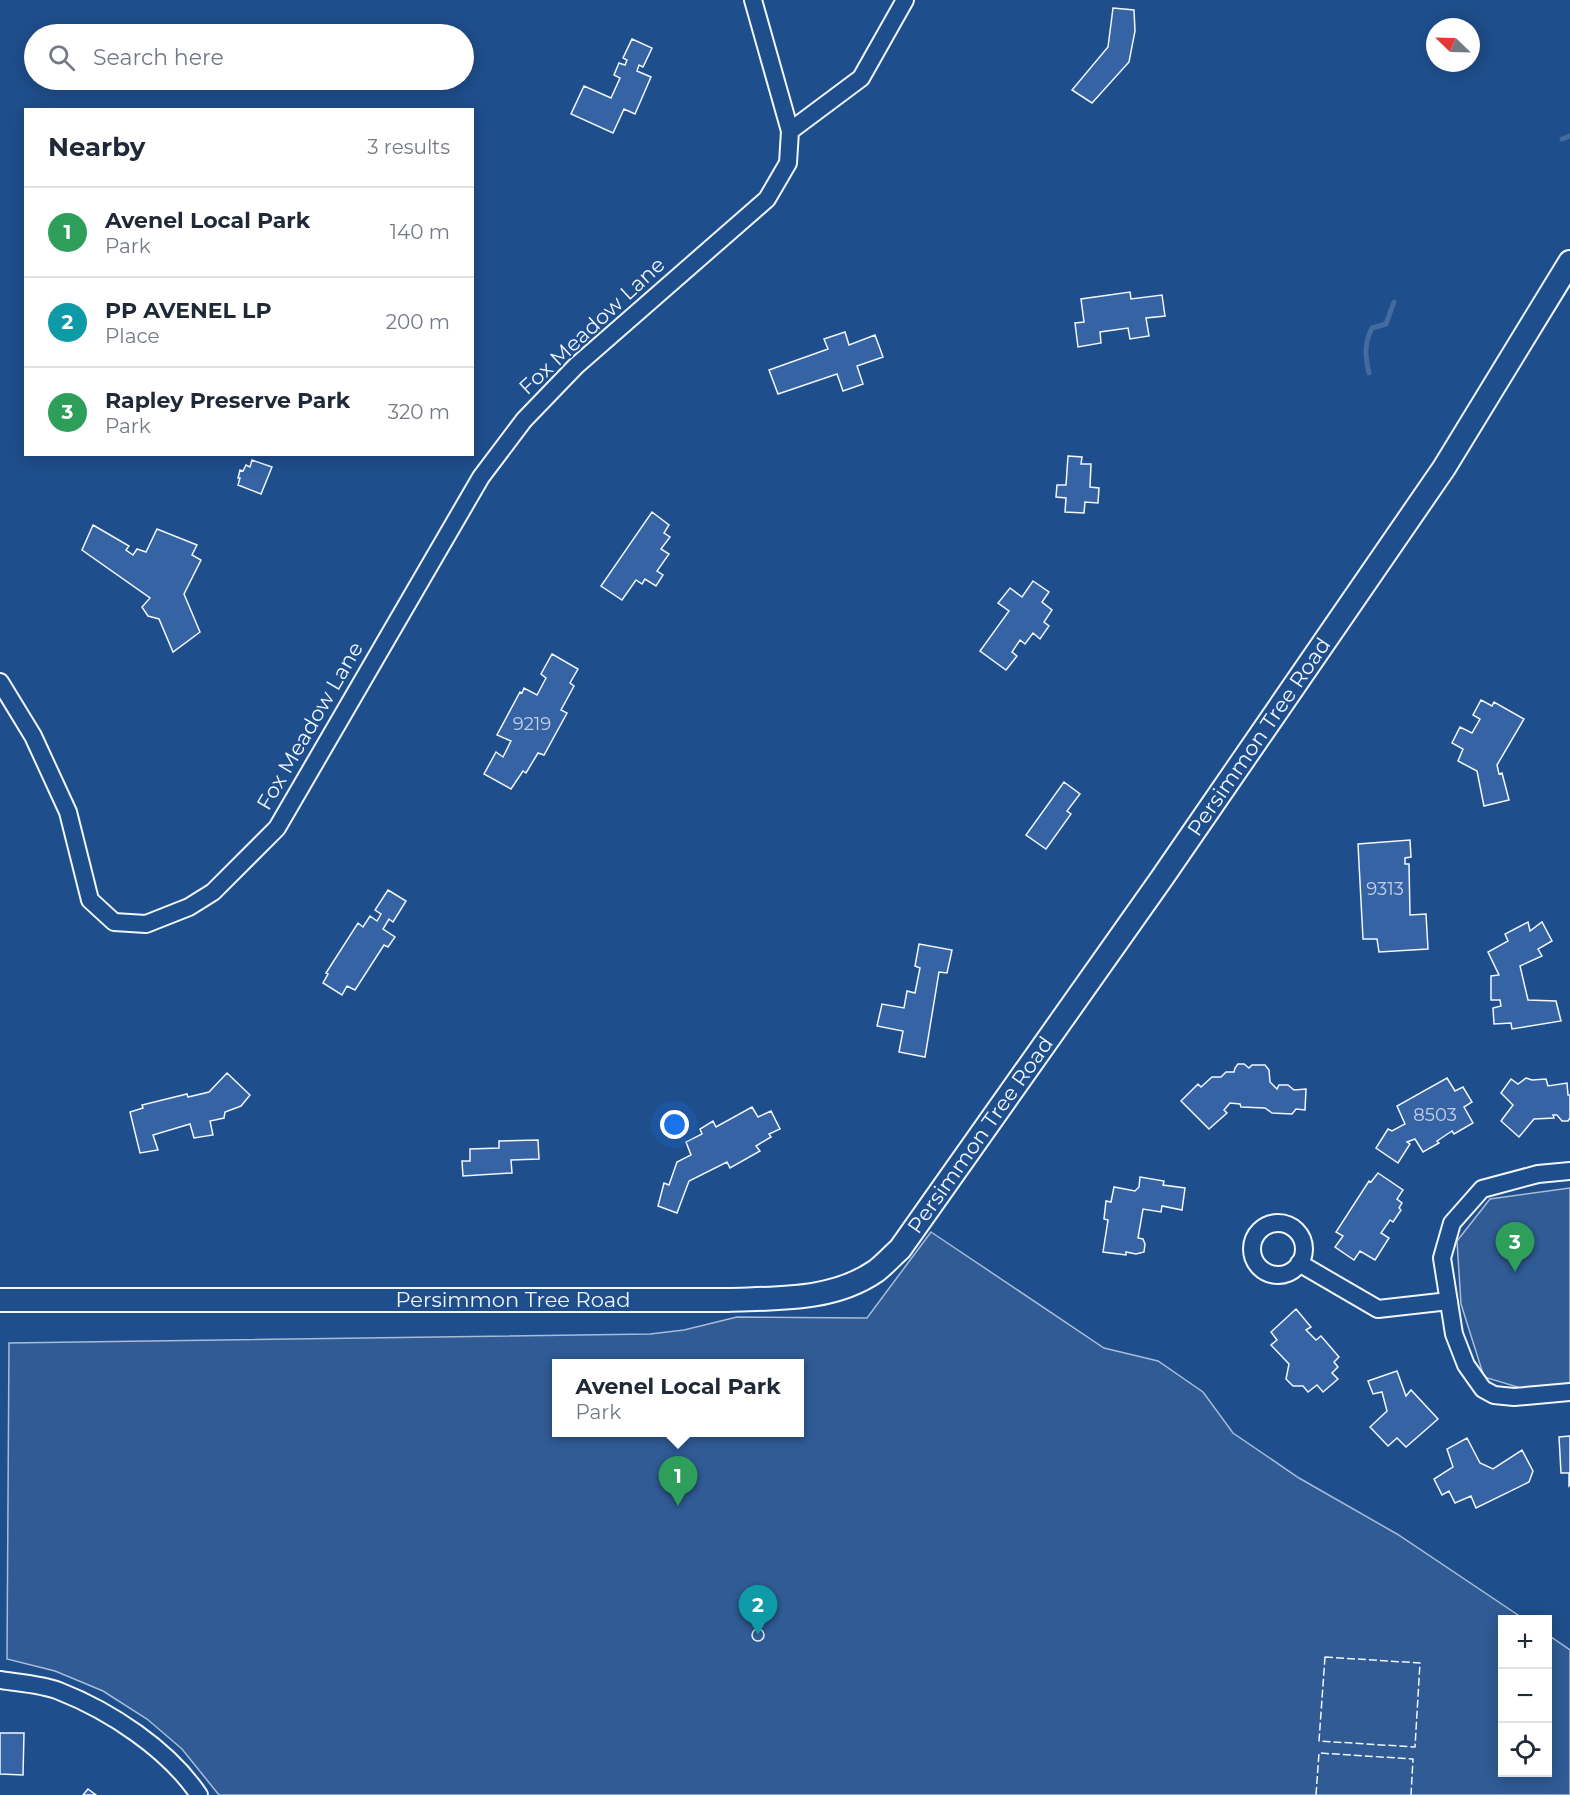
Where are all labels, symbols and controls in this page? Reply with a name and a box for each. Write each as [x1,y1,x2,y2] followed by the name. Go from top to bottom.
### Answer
[1426,18,1480,72] north arrow
[24,24,474,90] search box
[45,41,78,74] icon: search
[93,44,224,71] text: Search here
[48,131,145,163] text: Nearby
[367,135,450,159] text: 3 results
[105,207,310,234] text: Avenel Local Park
[64,220,71,244] text: 1
[390,220,450,244] text: 140 m
[105,234,151,258] text: Park
[514,252,670,400] street label: Fox Meadow Lane
[105,297,272,324] text: PP AVENEL LP
[62,310,73,334] text: 2
[386,310,450,334] text: 200 m
[105,324,160,348] text: Place
[105,387,350,414] text: Rapley Preserve Park
[62,400,73,424] text: 3
[388,400,450,424] text: 320 m
[105,414,151,438] text: Park
[1182,633,1335,841] street label: Persimmon Tree Road
[251,637,368,814] street label: Fox Meadow Lane
[513,713,551,735] house number: 9219
[1366,878,1404,900] house number: 9313
[902,1032,1058,1238] street label: Persimmon Tree Road
[1413,1104,1457,1126] house number: 8503
[660,1110,689,1139] your location
[1496,1222,1534,1272] pin: 3
[396,1287,631,1312] street label: Persimmon Tree Road
[552,1359,804,1437] popup
[575,1373,781,1400] text: Avenel Local Park
[575,1400,621,1424] text: Park
[658,1456,698,1506] pin: 1
[738,1586,777,1635] pin: 2
[1498,1615,1552,1777] map controls
[1498,1615,1552,1669] button: +
[1498,1669,1552,1723] button: −
[1498,1723,1552,1777] button: locate

